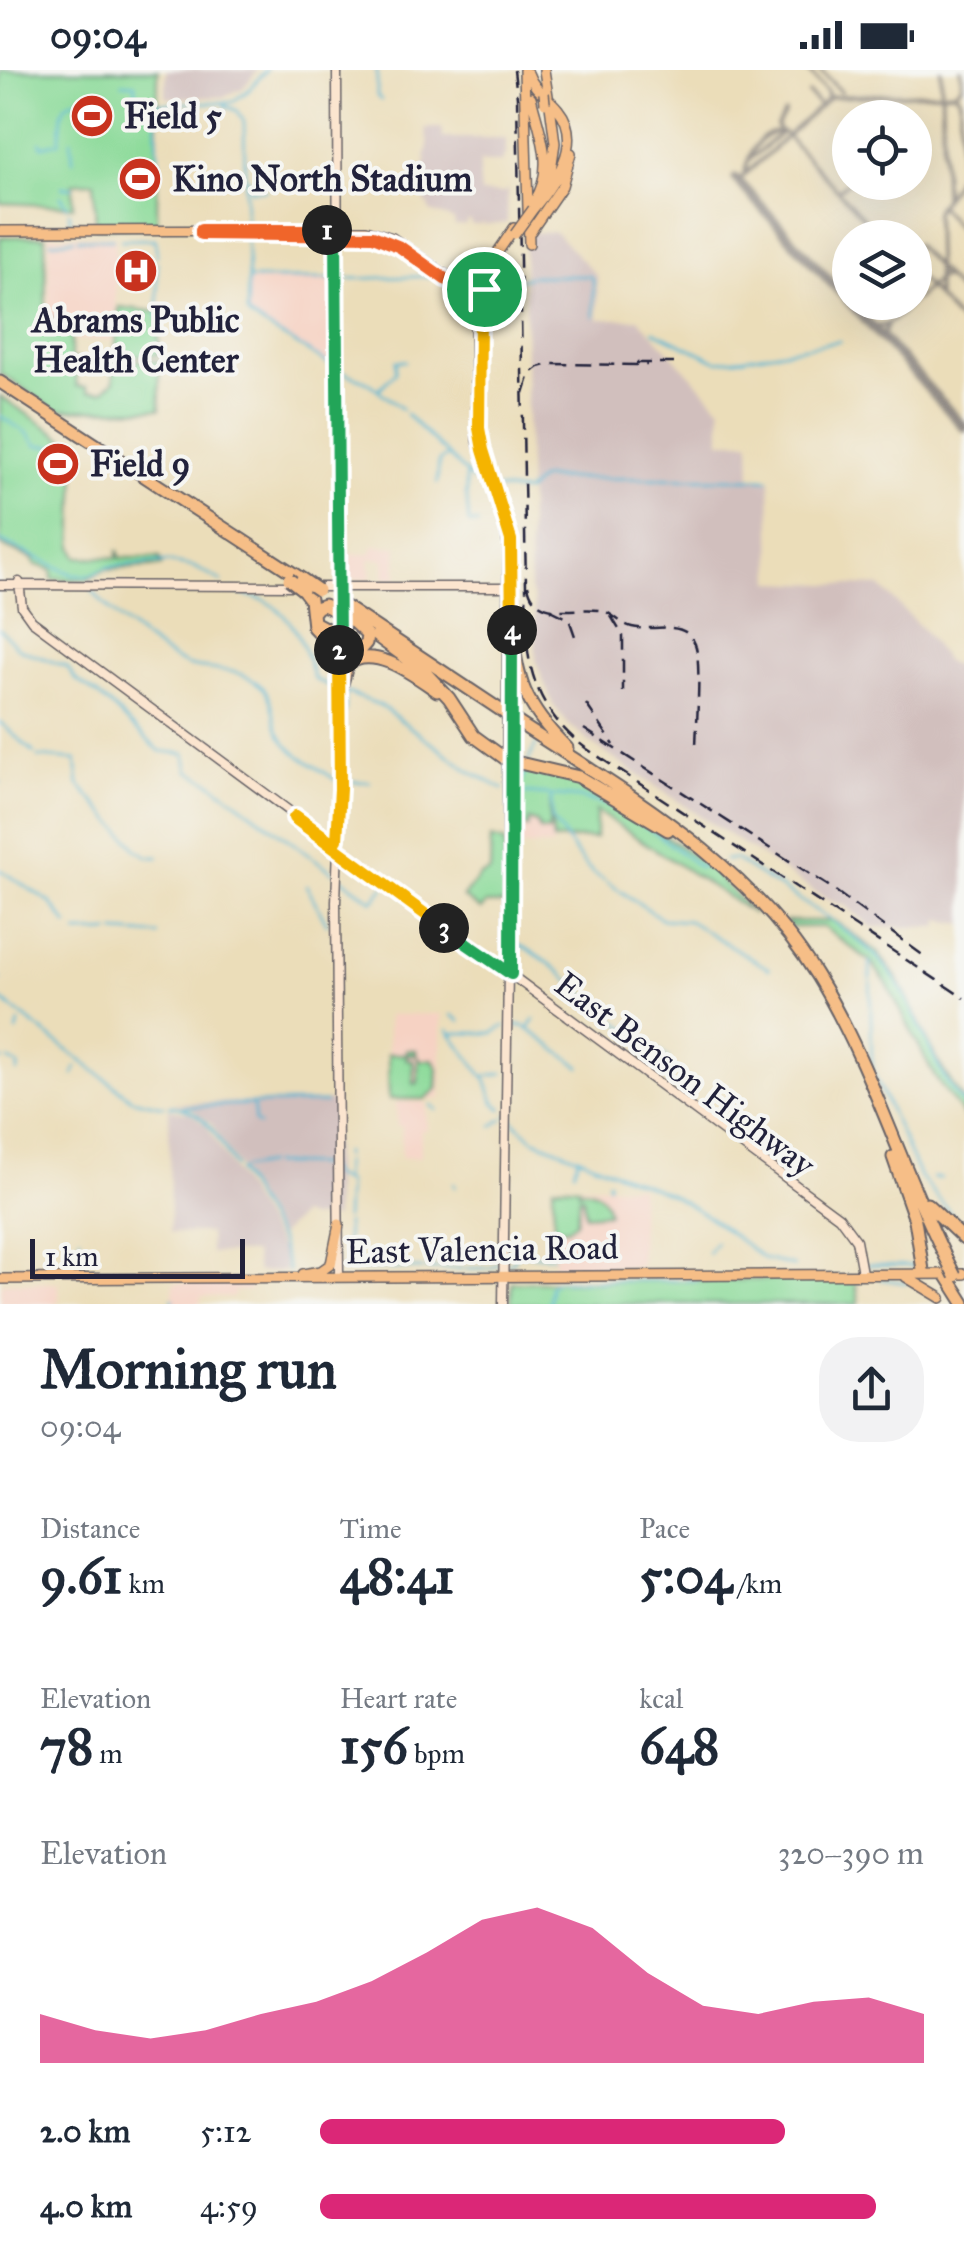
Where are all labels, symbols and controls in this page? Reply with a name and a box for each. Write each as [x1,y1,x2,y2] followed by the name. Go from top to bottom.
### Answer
[50,12,145,58] text: 09:04
[69,93,115,139] sports icon: Field 5
[124,95,222,138] place label: Field 5
[832,100,932,320] map controls
[832,100,932,200] button: locate
[117,156,163,202] sports icon: Kino North Stadium
[172,158,473,201] place label: Kino North Stadium
[302,205,352,255] pin: 1
[321,212,333,247] text: 1
[832,220,932,320] button: layers
[442,247,527,332] pin
[113,248,159,294] hospital icon: Abrams Public Health Center
[457,262,512,317] icon: arrive
[30,299,240,382] place label: Abrams Public Health Center
[35,441,81,487] sports icon: Field 9
[90,443,190,486] place label: Field 9
[487,605,537,655] pin: 4
[504,612,520,647] text: 4
[314,625,364,675] pin: 2
[332,632,346,667] text: 2
[419,903,469,953] pin: 3
[438,910,450,945] text: 3
[546,962,824,1187] street label: East Benson Highway
[345,1226,619,1273] street label: East Valencia Road
[30,1234,245,1278] scale bar
[45,1239,99,1274] text: 1 km
[40,1336,337,1403] text: Morning run
[819,1337,924,1442] button: share
[40,1407,120,1446] text: 09:04
[40,1511,140,1546] text: Distance
[340,1511,402,1546] text: Time
[639,1511,690,1546] text: Pace
[40,1546,122,1607] text: 9.61
[340,1546,454,1607] text: 48:41
[639,1546,732,1607] text: 5:04
[122,1566,165,1601] text: km
[732,1566,782,1601] text: /km
[40,1681,151,1716] text: Elevation
[340,1681,457,1716] text: Heart rate
[639,1681,683,1716] text: kcal
[40,1716,93,1777] text: 78
[340,1716,408,1777] text: 156
[639,1716,719,1777] text: 648
[93,1736,123,1771] text: m
[408,1736,465,1771] text: bpm
[40,1834,167,1873] text: Elevation
[778,1834,924,1873] text: 320–390 m
[40,2112,130,2151] text: 2.0 km
[200,2112,251,2151] text: 5:12
[40,2187,132,2226] text: 4.0 km
[200,2187,258,2226] text: 4:59

